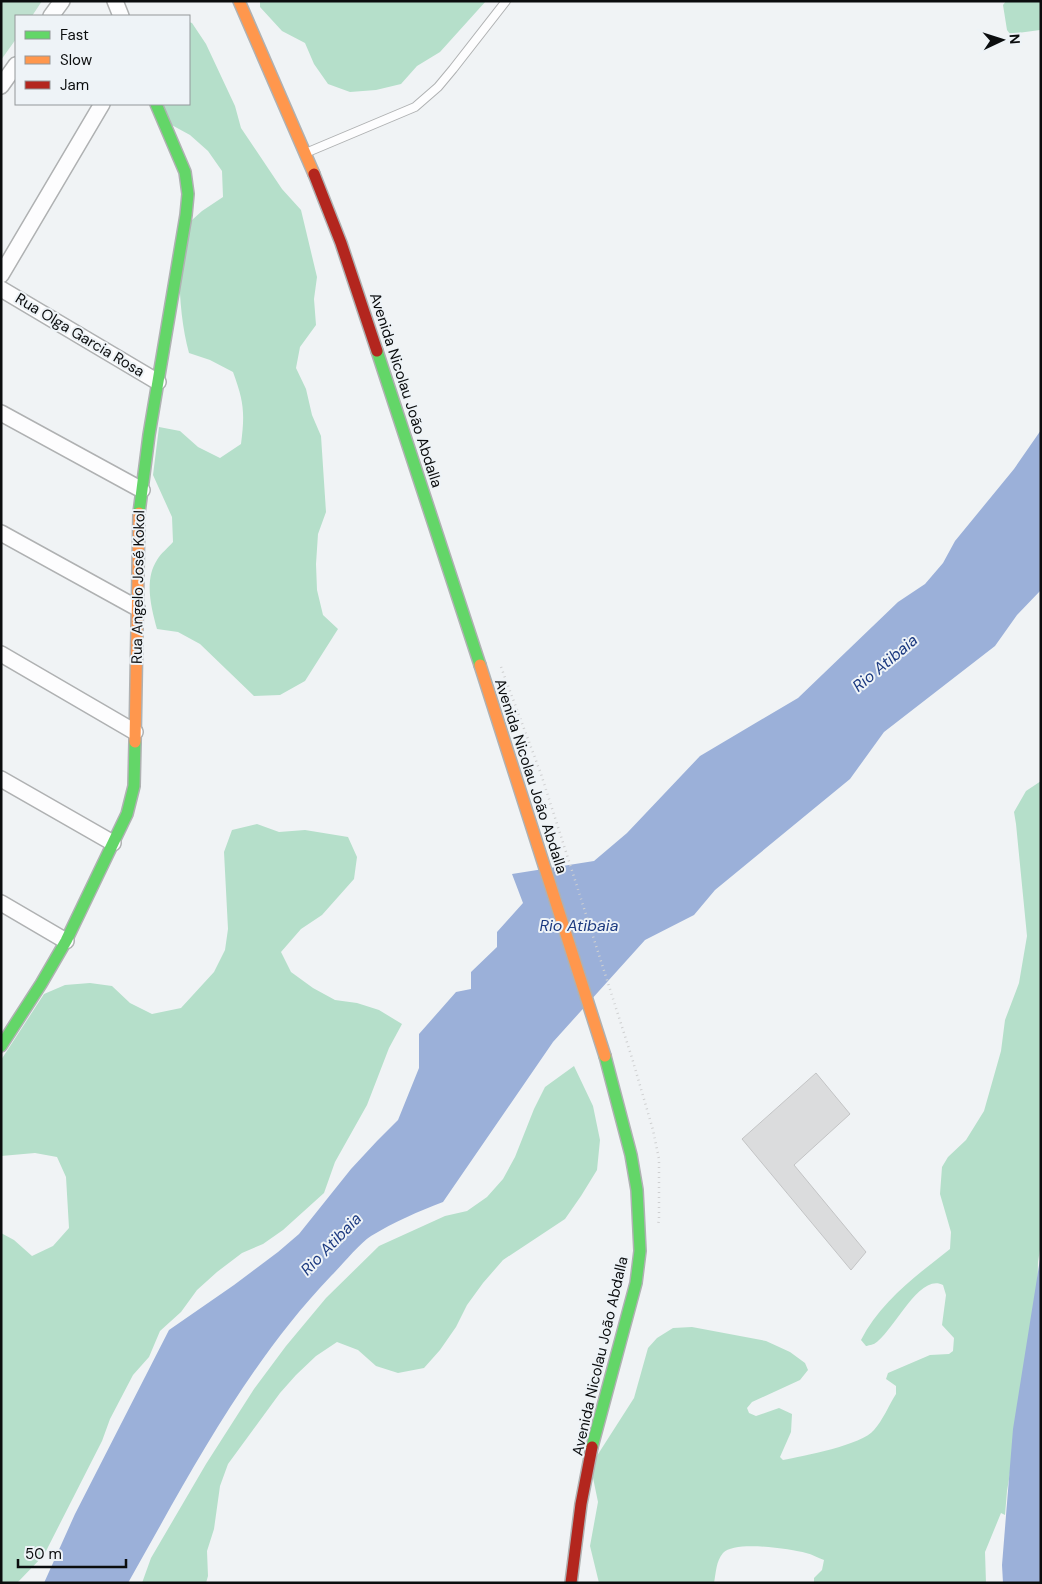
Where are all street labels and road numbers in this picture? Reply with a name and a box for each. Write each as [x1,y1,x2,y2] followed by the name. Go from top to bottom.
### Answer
[12,288,148,382] street label: Rua Olga Garcia Rosa
[365,290,447,490] street label: Avenida Nicolau João Abdalla
[127,510,149,664] street label: Rua Angelo José Kokol
[490,676,572,876] street label: Avenida Nicolau João Abdalla
[567,1254,633,1458] street label: Avenida Nicolau João Abdalla

